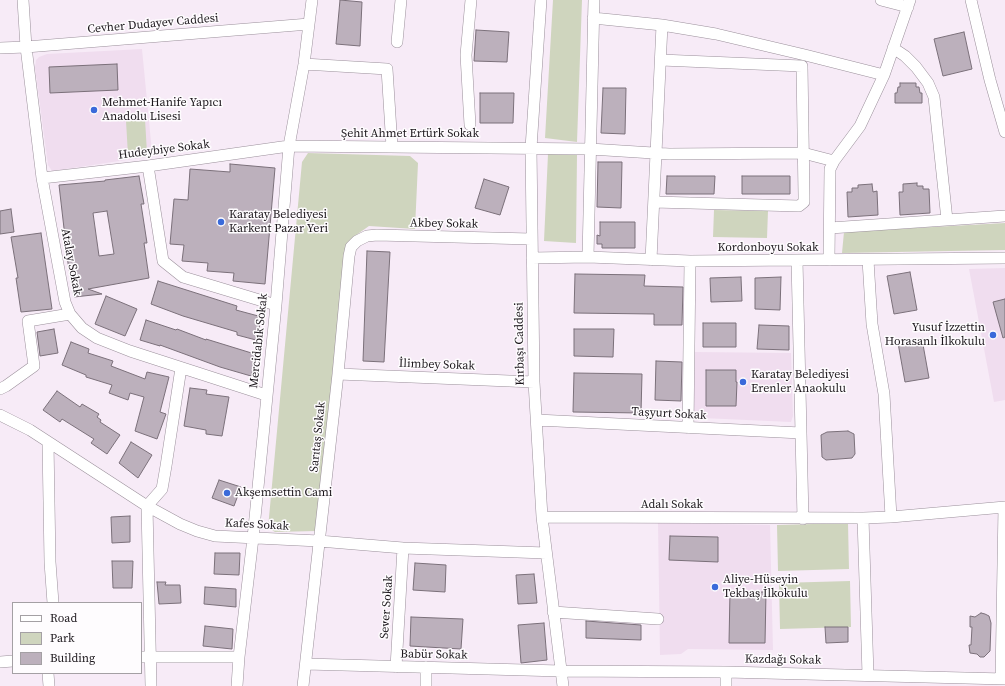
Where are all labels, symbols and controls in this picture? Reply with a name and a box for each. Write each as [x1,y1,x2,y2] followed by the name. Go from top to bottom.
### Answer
[87,11,219,37] street label: Cevher Dudayev Caddesi
[102,96,222,124] place label: Mehmet-Hanife Yapıcı Anadolu Lisesi
[89,105,99,115] marker: Mehmet-Hanife Yapıcı Anadolu Lisesi
[341,127,479,141] street label: Şehit Ahmet Ertürk Sokak
[118,137,210,163] street label: Hudeybiye Sokak
[229,208,328,236] place label: Karatay Belediyesi Karkent Pazar Yeri
[410,216,478,232] street label: Akbey Sokak
[216,217,226,227] marker: Karatay Belediyesi Karkent Pazar Yeri
[57,227,85,297] street label: Atalay Sokak
[717,241,819,255] street label: Kordonboyu Sokak
[247,293,271,389] street label: Mercidabık Sokak
[512,302,528,386] street label: Kırbaşı Caddesi
[885,321,985,349] place label: Yusuf İzzettin Horasanlı İlkokulu
[988,330,998,340] marker: Yusuf İzzettin Horasanlı İlkokulu
[399,356,475,374] street label: İlimbey Sokak
[751,368,849,396] place label: Karatay Belediyesi Erenler Anaokulu
[738,377,748,387] marker: Karatay Belediyesi Erenler Anaokulu
[307,401,329,473] street label: Sarıtaş Sokak
[631,405,707,423] street label: Taşyurt Sokak
[235,486,332,500] place label: Akşemsettin Cami
[222,488,232,498] marker: Akşemsettin Cami
[641,498,703,512] street label: Adalı Sokak
[225,516,289,534] street label: Kafes Sokak
[723,573,808,601] place label: Aliye-Hüseyin Tekbaş İlkokulu
[378,575,396,639] street label: Sever Sokak
[710,582,720,592] marker: Aliye-Hüseyin Tekbaş İlkokulu
[12,602,142,674] legend
[50,610,77,626] text: Road
[50,630,75,646] text: Park
[400,647,468,663] street label: Babür Sokak
[50,650,95,666] text: Building
[745,652,821,668] street label: Kazdağı Sokak

